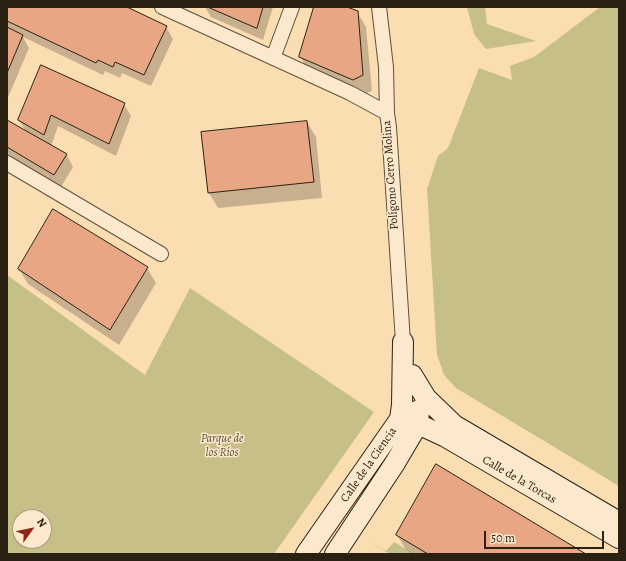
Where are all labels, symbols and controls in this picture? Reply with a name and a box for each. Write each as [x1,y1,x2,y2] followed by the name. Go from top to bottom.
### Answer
[380,120,402,230] street label: Polígono Cerro Molina
[338,425,400,505] street label: Calle de la Ciencia
[201,432,243,460] park label: Parque de los Ríos
[479,453,559,507] street label: Calle de la Torcas
[12,509,52,549] north arrow
[33,515,50,530] text: N
[486,523,606,549] scale bar
[491,530,515,546] text: 50 m

